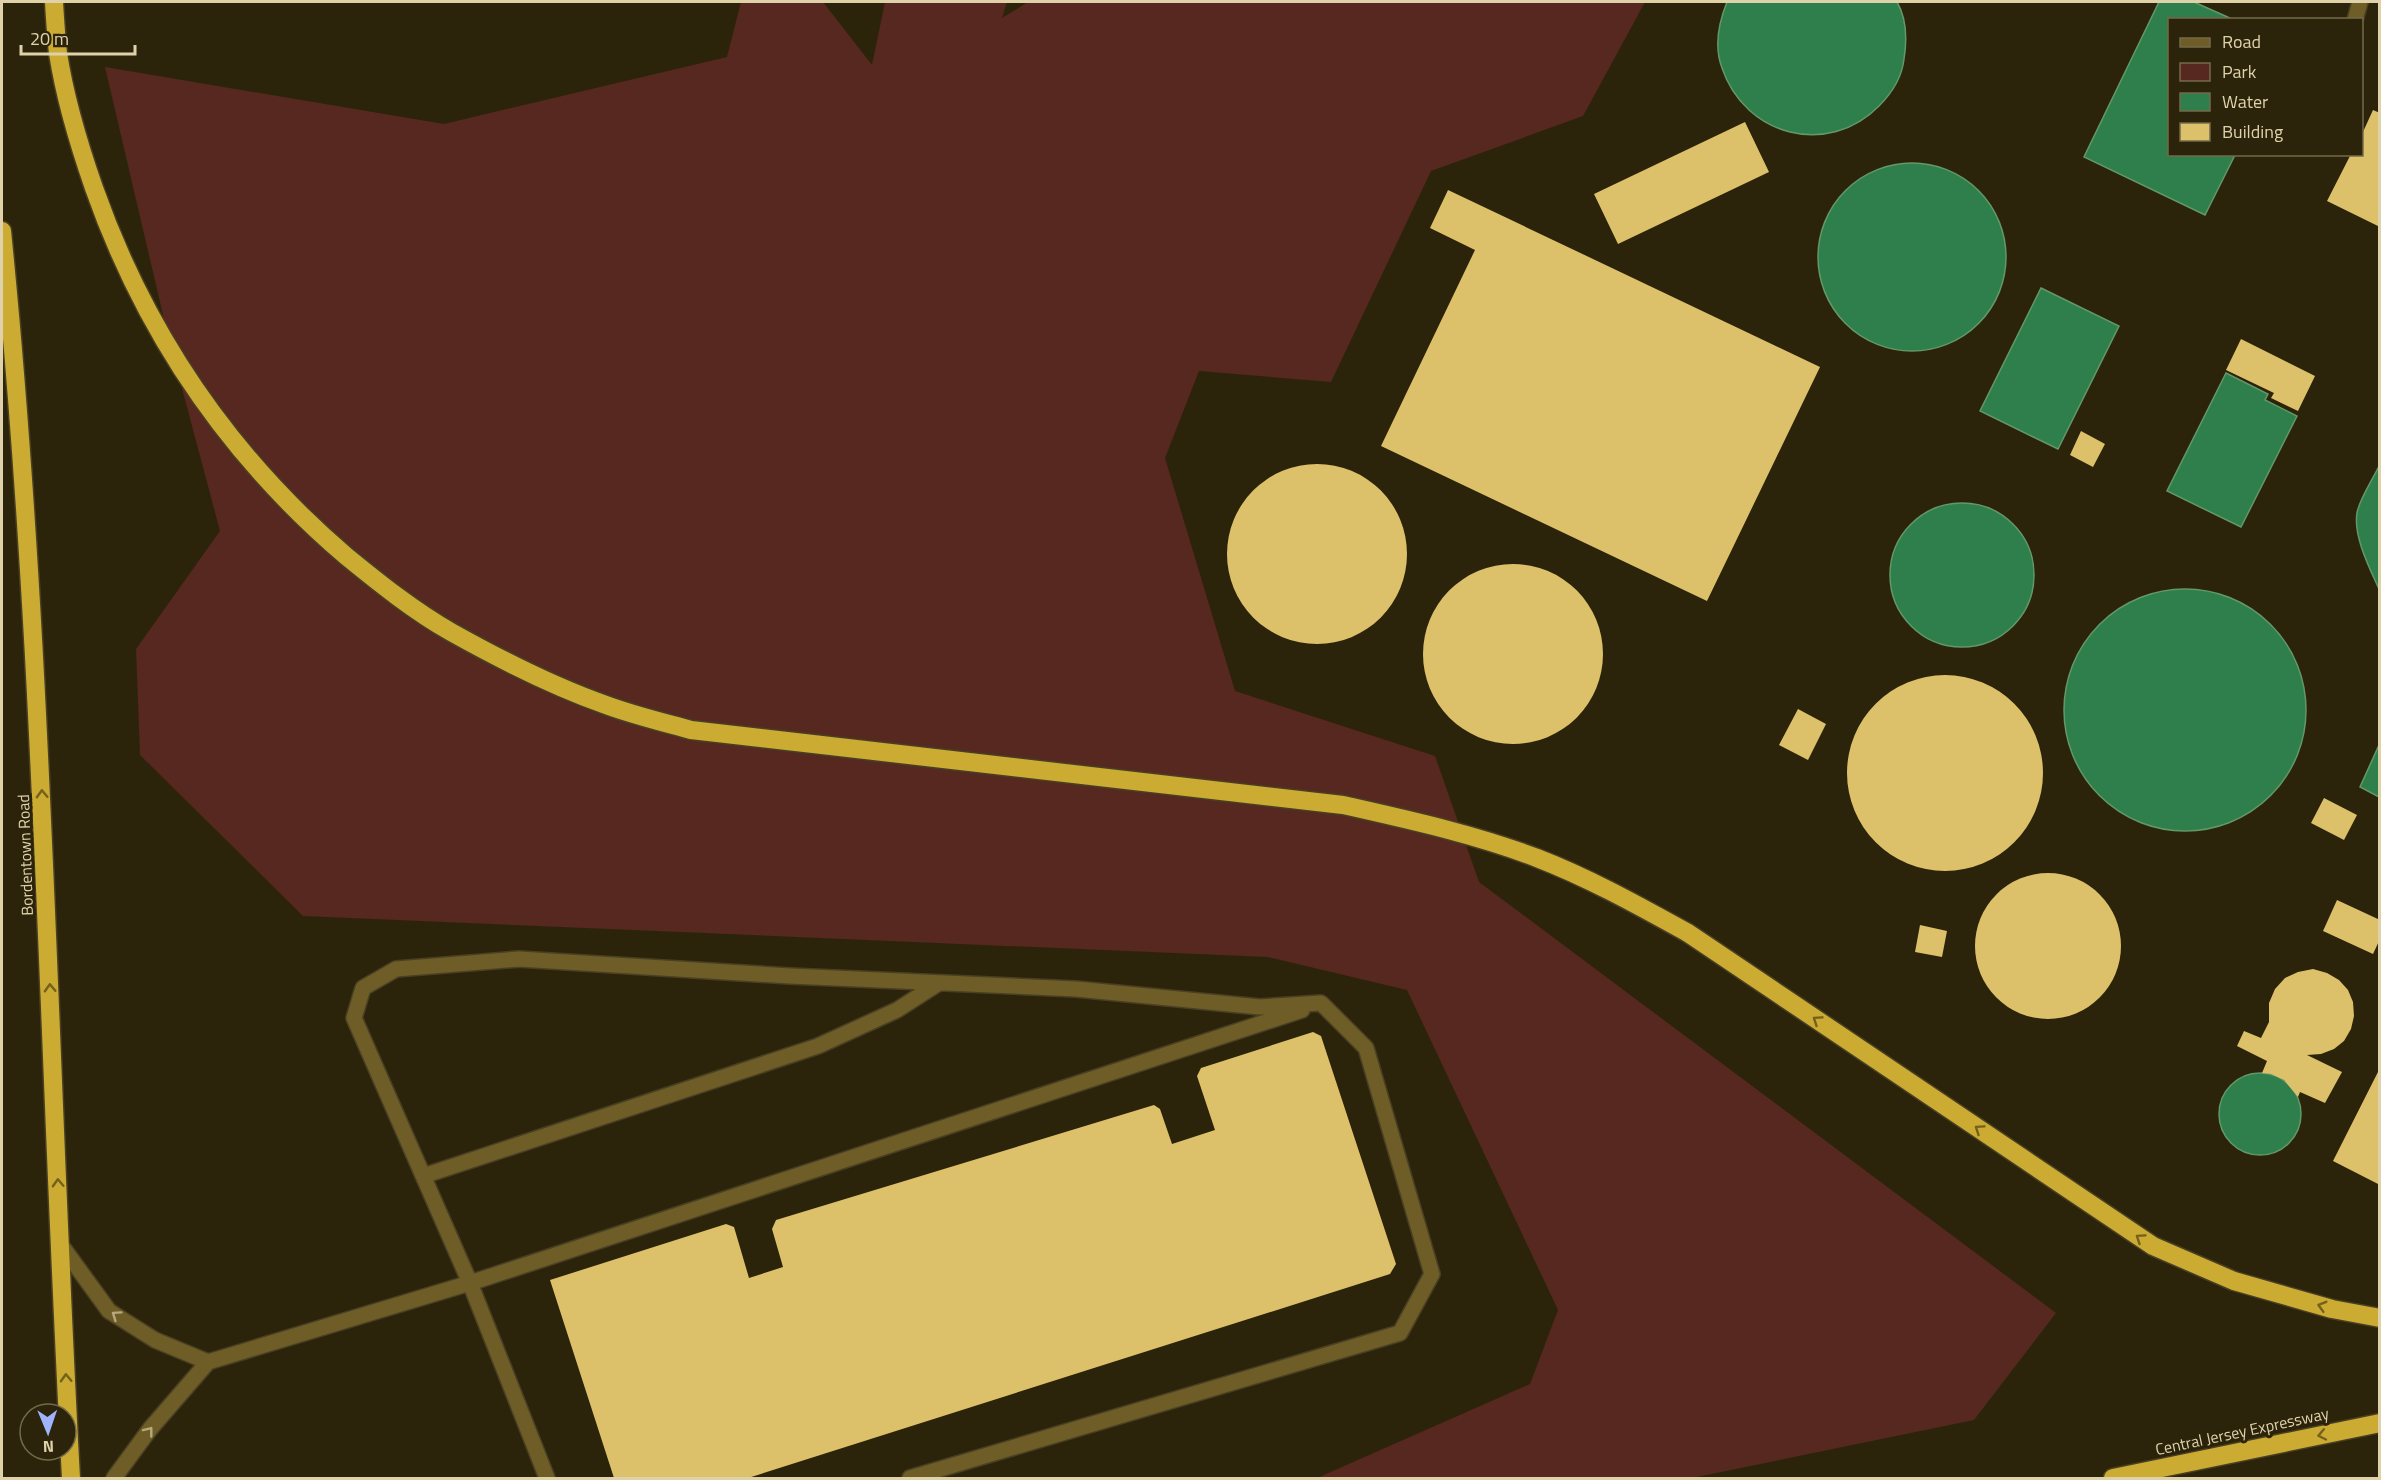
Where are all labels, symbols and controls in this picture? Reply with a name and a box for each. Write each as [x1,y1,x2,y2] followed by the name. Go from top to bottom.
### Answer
[21,18,135,56] scale bar
[2168,18,2363,156] legend
[30,25,69,52] text: 20 m
[2222,28,2261,55] text: Road
[2222,58,2257,85] text: Park
[2222,88,2268,115] text: Water
[2222,118,2283,145] text: Building
[36,789,49,798] one-way arrow
[11,794,39,916] street label: Bordentown Road
[44,984,57,993] one-way arrow
[1813,1016,1824,1027] one-way arrow
[1974,1125,1985,1136] one-way arrow
[52,1179,65,1188] one-way arrow
[2136,1234,2147,1245] one-way arrow
[2317,1301,2327,1314] one-way arrow
[112,1311,123,1322] one-way arrow
[60,1374,72,1383] one-way arrow
[2153,1401,2331,1461] street label: Central Jersey Expressway
[18,1402,78,1462] north arrow
[141,1427,152,1438] one-way arrow
[2318,1427,2328,1440] one-way arrow
[43,1435,54,1459] text: N

